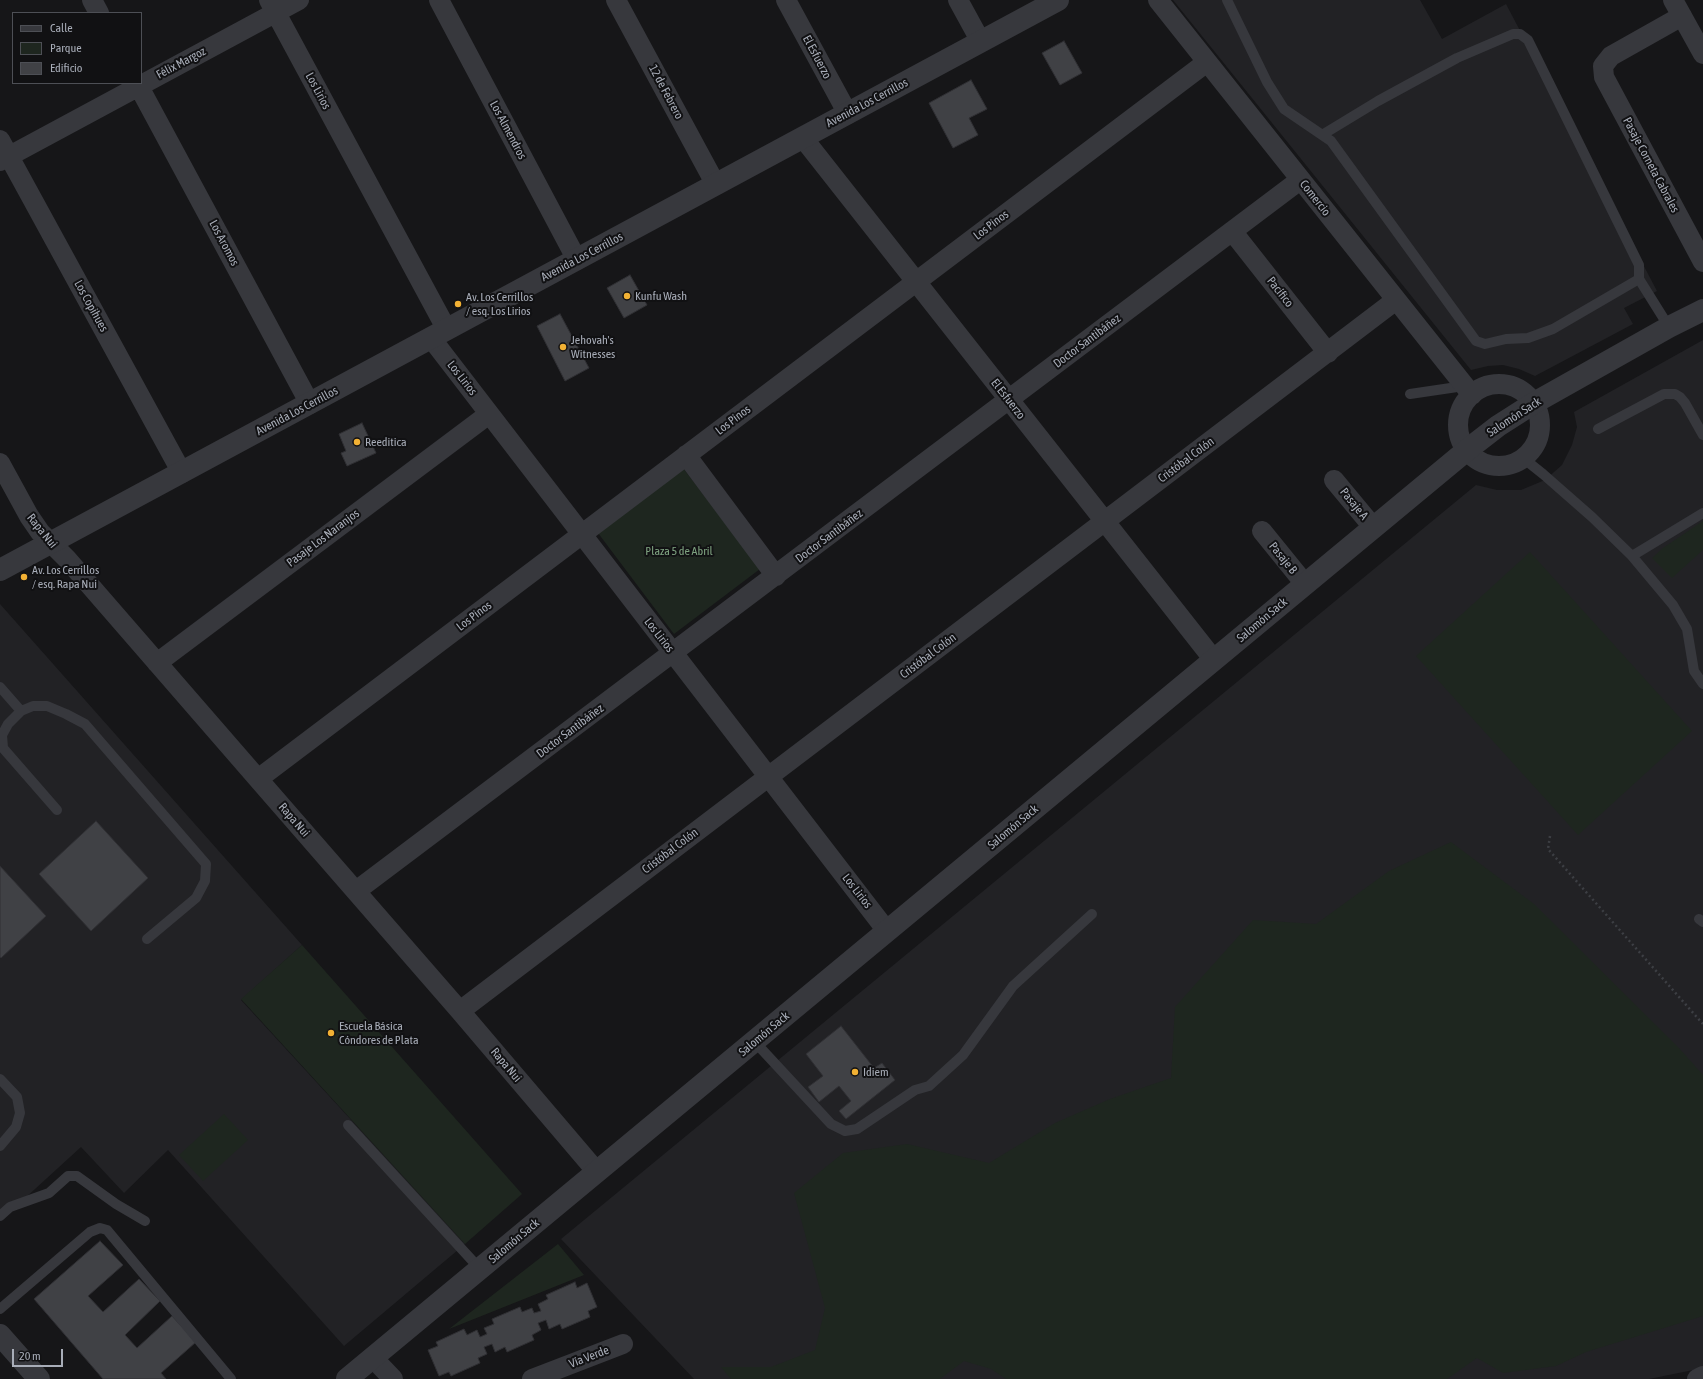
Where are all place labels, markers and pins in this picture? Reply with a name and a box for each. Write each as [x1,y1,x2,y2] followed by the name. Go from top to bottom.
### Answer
[635,289,687,303] place label: Kunfu Wash
[466,290,533,318] place label: Av. Los Cerrillos / esq. Los Lirios
[622,291,632,301] marker: Kunfu Wash
[453,299,463,309] marker: Av. Los Cerrillos / esq. Los Lirios
[571,333,615,361] place label: Jehovah's Witnesses
[558,342,568,352] marker: Jehovah's Witnesses
[365,435,406,449] place label: Reeditica
[352,437,362,447] marker: Reeditica
[32,563,99,591] place label: Av. Los Cerrillos / esq. Rapa Nui
[19,572,29,582] marker: Av. Los Cerrillos / esq. Rapa Nui
[339,1019,419,1047] place label: Escuela Básica Cóndores de Plata
[326,1028,336,1038] marker: Escuela Básica Cóndores de Plata
[863,1065,889,1079] place label: Idiem
[850,1067,860,1077] marker: Idiem

